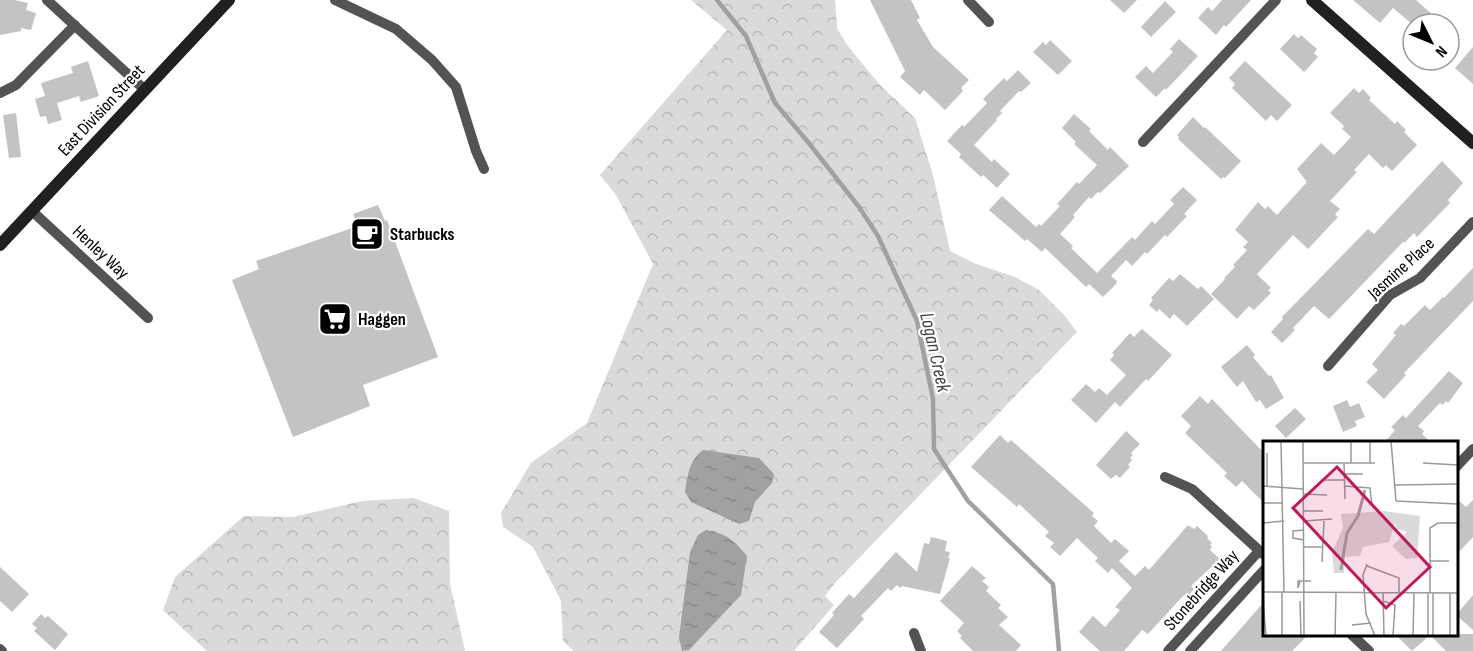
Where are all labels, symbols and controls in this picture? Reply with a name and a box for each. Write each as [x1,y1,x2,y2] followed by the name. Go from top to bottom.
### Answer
[1401,12,1461,72] north arrow
[1431,42,1451,61] text: N
[54,60,149,160] street label: East Division Street
[349,216,385,252] cafe icon: Starbucks
[68,221,133,284] street label: Henley Way
[390,224,455,245] place label: Starbucks
[1363,233,1439,304] street label: Jasmine Place
[317,301,353,337] supermarket icon: Haggen
[358,309,406,330] place label: Haggen
[914,310,956,395] water label: Logan Creek
[1263,441,1458,636] inset map
[1160,546,1243,635] street label: Stonebridge Way

